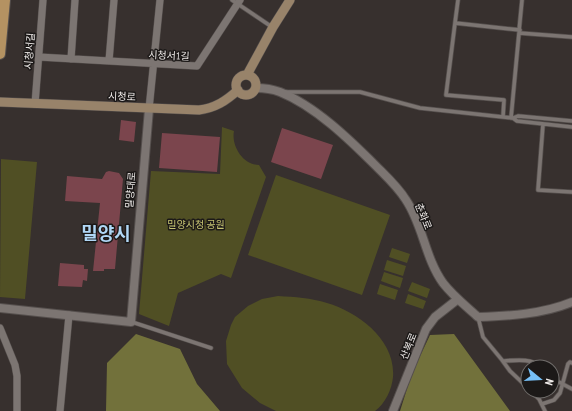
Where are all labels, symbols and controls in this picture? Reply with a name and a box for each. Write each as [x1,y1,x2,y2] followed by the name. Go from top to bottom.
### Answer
[21,32,38,70] street label: 시청서길
[148,48,190,63] street label: 시청서1길
[108,90,136,103] street label: 시청로
[122,171,139,209] street label: 밀양대로
[412,201,435,231] street label: 춘화로
[167,218,225,231] park label: 밀양시청 공원
[81,222,131,245] district label: 밀양시
[397,331,420,361] street label: 산복로
[520,359,560,399] north arrow
[542,377,557,387] text: N

